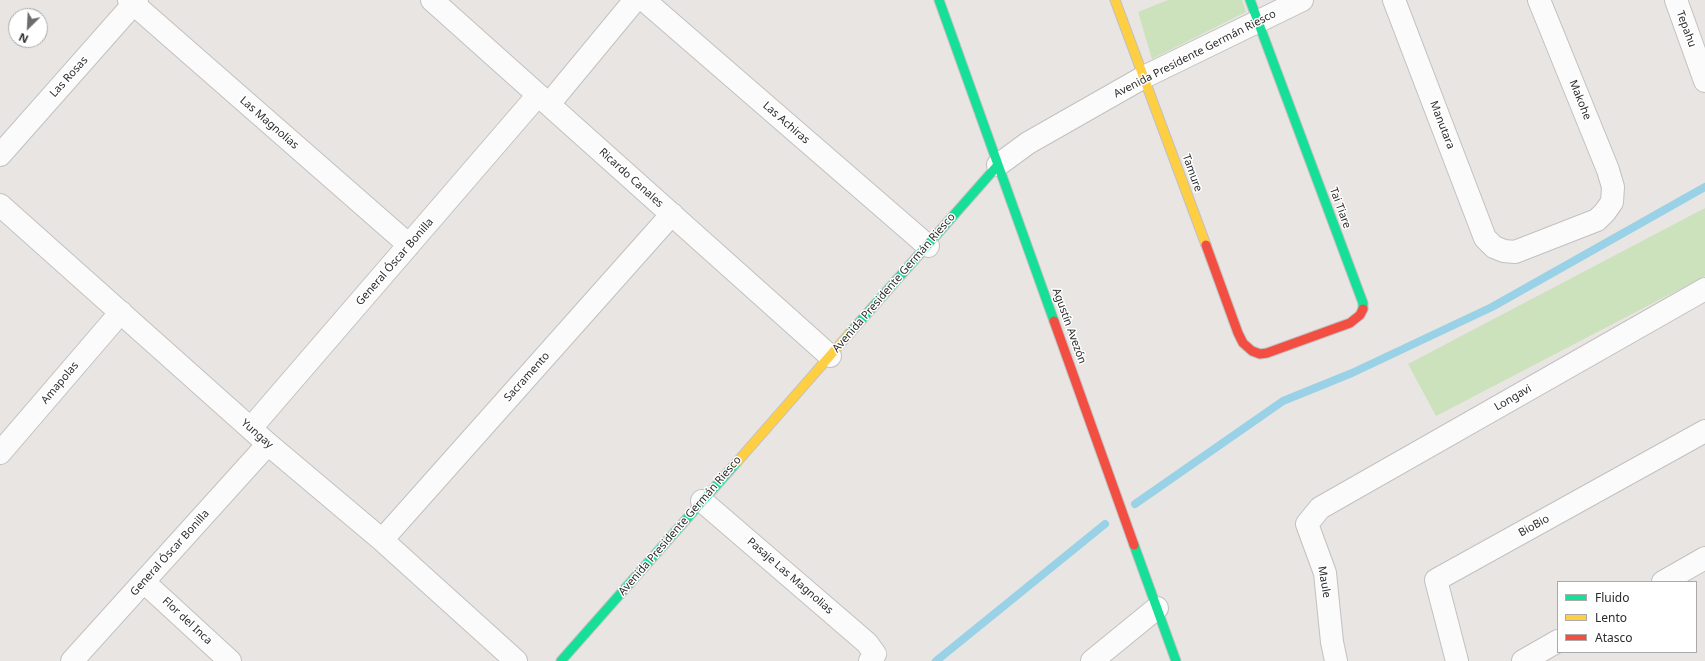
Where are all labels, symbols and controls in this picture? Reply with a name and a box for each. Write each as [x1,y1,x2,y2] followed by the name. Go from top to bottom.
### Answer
[1112,7,1278,101] street label: Avenida Presidente Germán Riesco
[8,8,48,48] north arrow
[1673,9,1699,49] street label: Tepahu
[16,30,30,47] text: N
[47,54,91,100] street label: Las Rosas
[1566,78,1594,122] street label: Makohe
[237,94,301,152] street label: Las Magnolias
[760,99,812,147] street label: Las Achiras
[1427,99,1457,151] street label: Manutara
[596,146,666,210] street label: Ricardo Canales
[1179,152,1205,194] street label: Tamure
[1326,186,1354,230] street label: Tai Tiare
[830,211,958,355] street label: Avenida Presidente Germán Riesco
[353,216,437,308] street label: General Óscar Bonilla
[1049,286,1089,366] street label: Agustín Avezón
[501,350,553,404] street label: Sacramento
[38,359,82,407] street label: Amapolas
[1492,382,1534,414] street label: Longavi
[238,417,276,451] street label: Yungay
[616,454,744,598] street label: Avenida Presidente Germán Riesco
[128,507,212,599] street label: General Óscar Bonilla
[1516,512,1552,540] street label: BioBio
[744,535,836,617] street label: Pasaje Las Magnolias
[1315,565,1333,599] street label: Maule
[1557,581,1697,653] legend
[1595,589,1629,606] text: Fluido
[159,595,215,647] street label: Flor del Inca
[1595,609,1627,626] text: Lento
[1595,629,1633,646] text: Atasco

